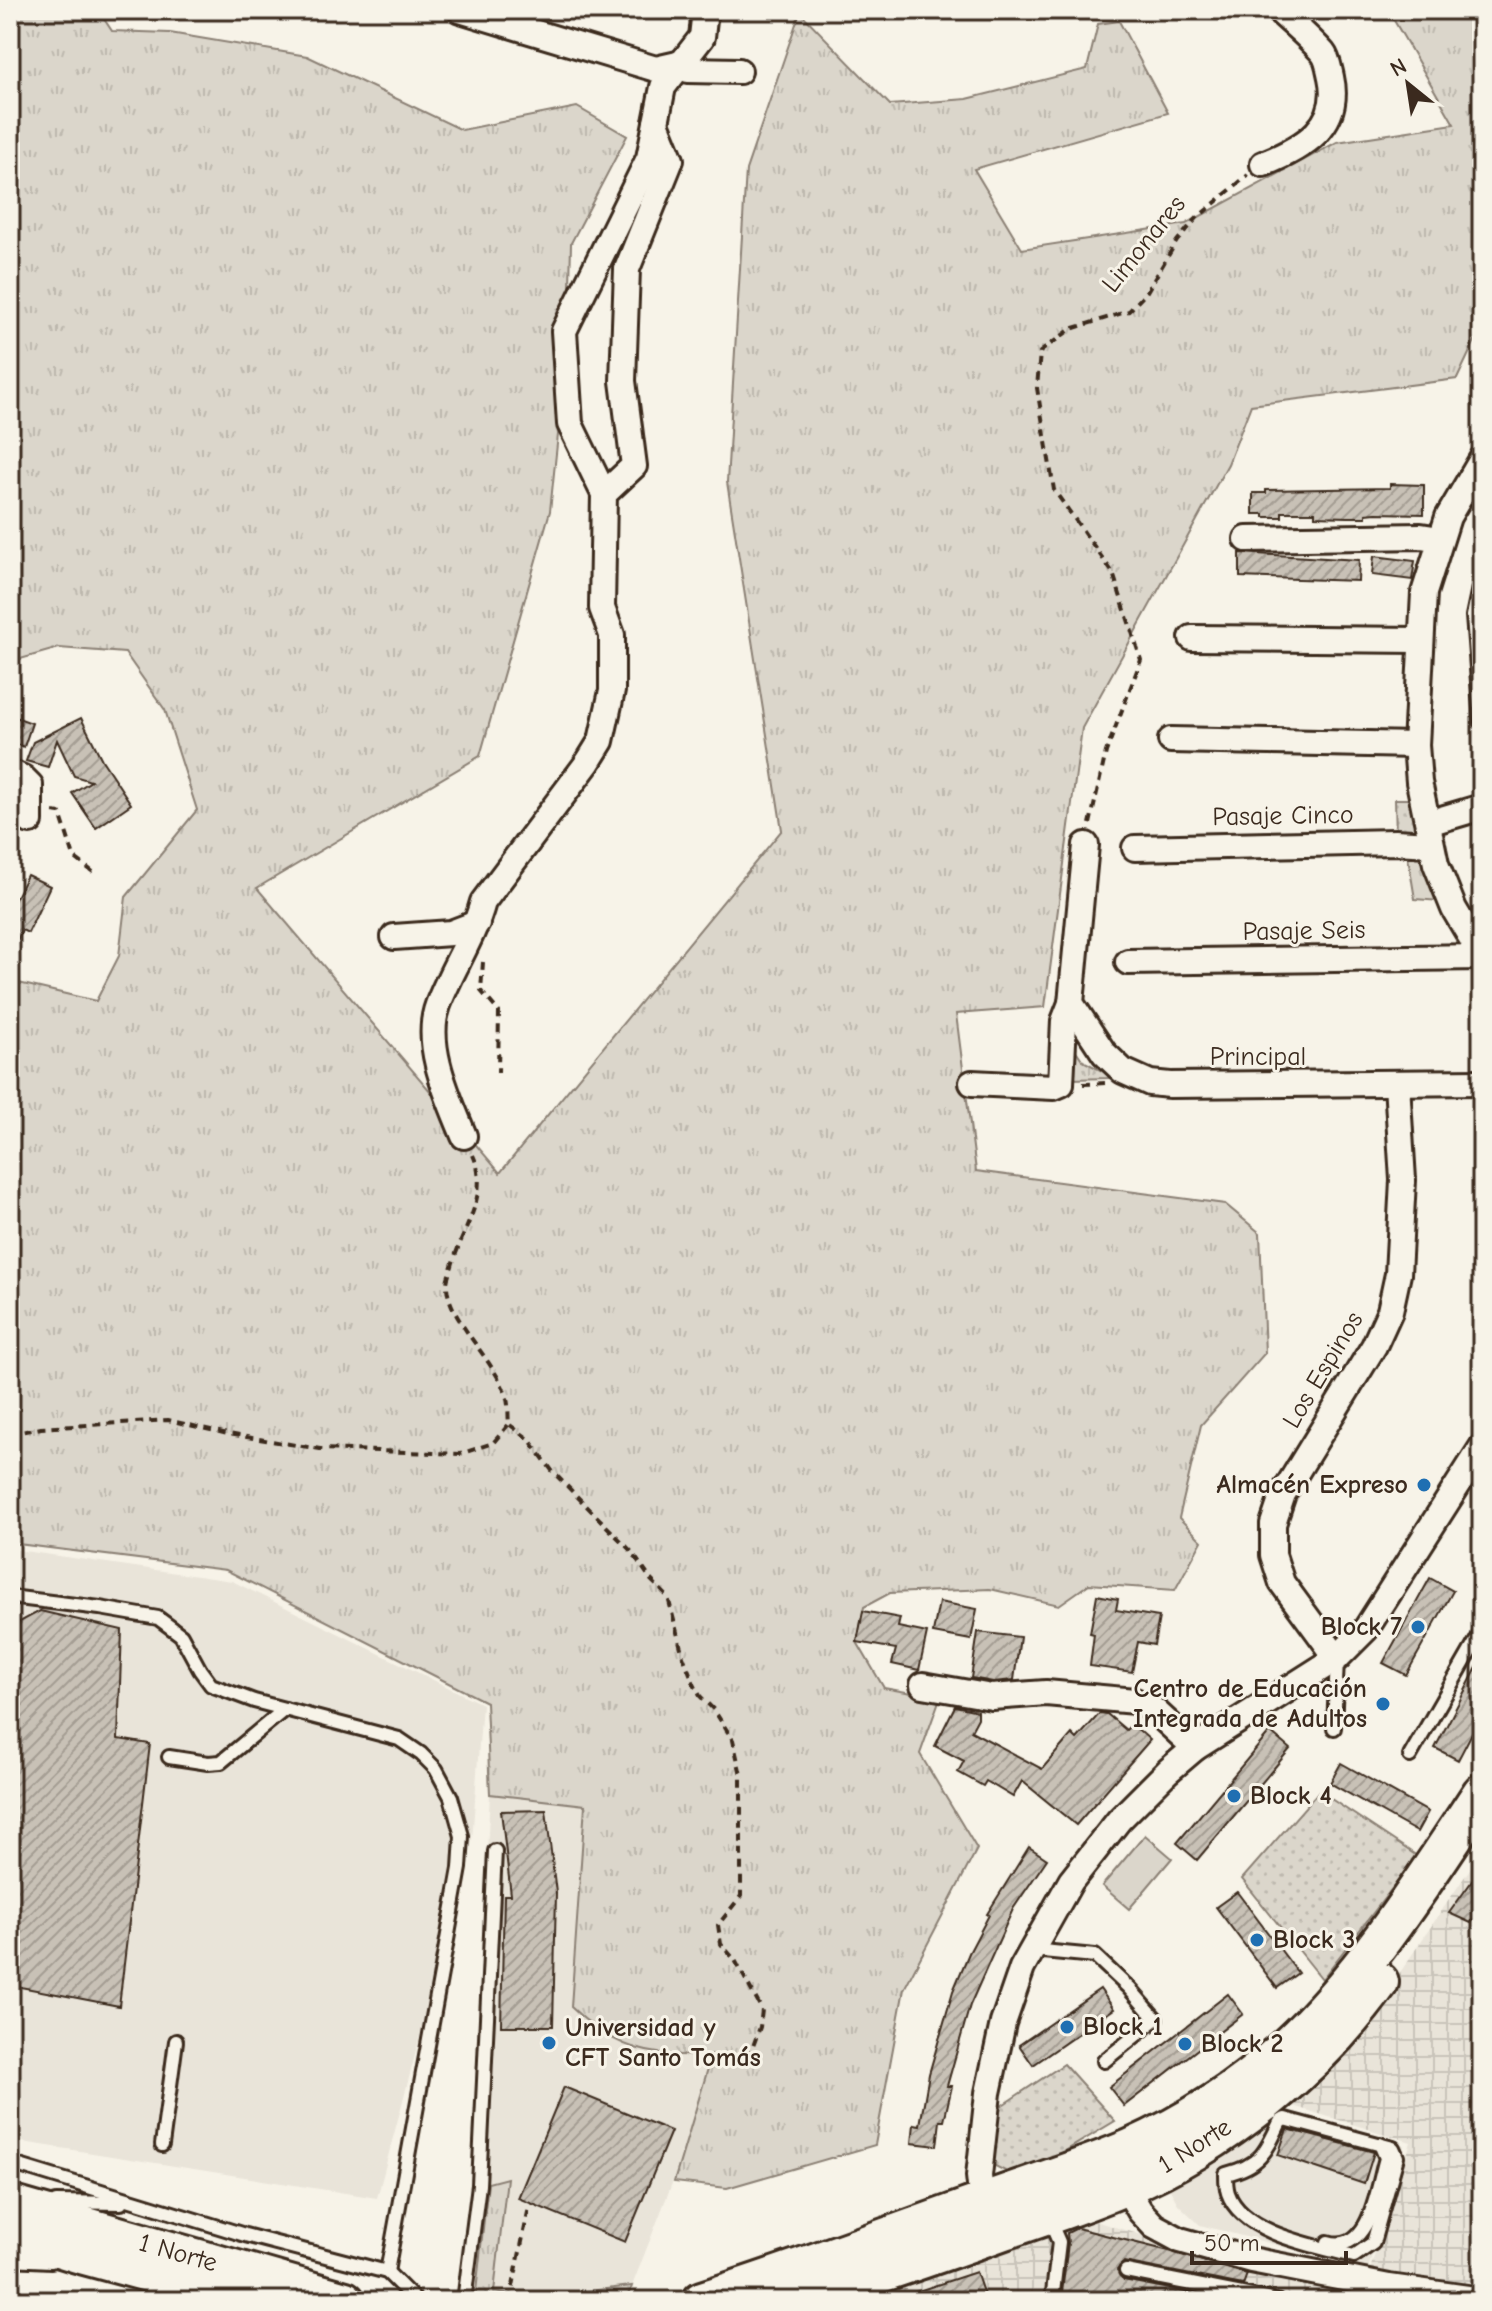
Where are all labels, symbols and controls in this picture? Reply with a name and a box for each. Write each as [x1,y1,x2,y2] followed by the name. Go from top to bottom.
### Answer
[1368,44,1448,124] north arrow
[1386,53,1411,82] text: N
[1096,190,1192,298] street label: Limonares
[1212,800,1354,832] street label: Pasaje Cinco
[1242,915,1366,947] street label: Pasaje Seis
[1210,1042,1306,1072] street label: Principal
[1277,1306,1369,1434] street label: Los Espinos
[1217,1470,1408,1500] place label: Almacén Expreso
[1415,1476,1433,1494] marker: Almacén Expreso
[1321,1612,1402,1642] place label: Block 7
[1409,1618,1427,1636] marker: Block 7
[1133,1674,1367,1734] place label: Centro de Educación Integrada de Adultos
[1374,1695,1392,1713] marker: Centro de Educación Integrada de Adultos
[1250,1781,1332,1811] place label: Block 4
[1225,1787,1243,1805] marker: Block 4
[1273,1925,1355,1955] place label: Block 3
[1248,1931,1266,1949] marker: Block 3
[1083,2012,1163,2042] place label: Block 1
[565,2013,761,2073] place label: Universidad y CFT Santo Tomás
[1058,2018,1076,2036] marker: Block 1
[1201,2029,1284,2059] place label: Block 2
[540,2034,558,2052] marker: Universidad y CFT Santo Tomás
[1176,2035,1194,2053] marker: Block 2
[1153,2112,1237,2180] street label: 1 Norte
[1192,2215,1346,2265] scale bar
[135,2228,221,2278] street label: 1 Norte
[1204,2229,1260,2257] text: 50 m

